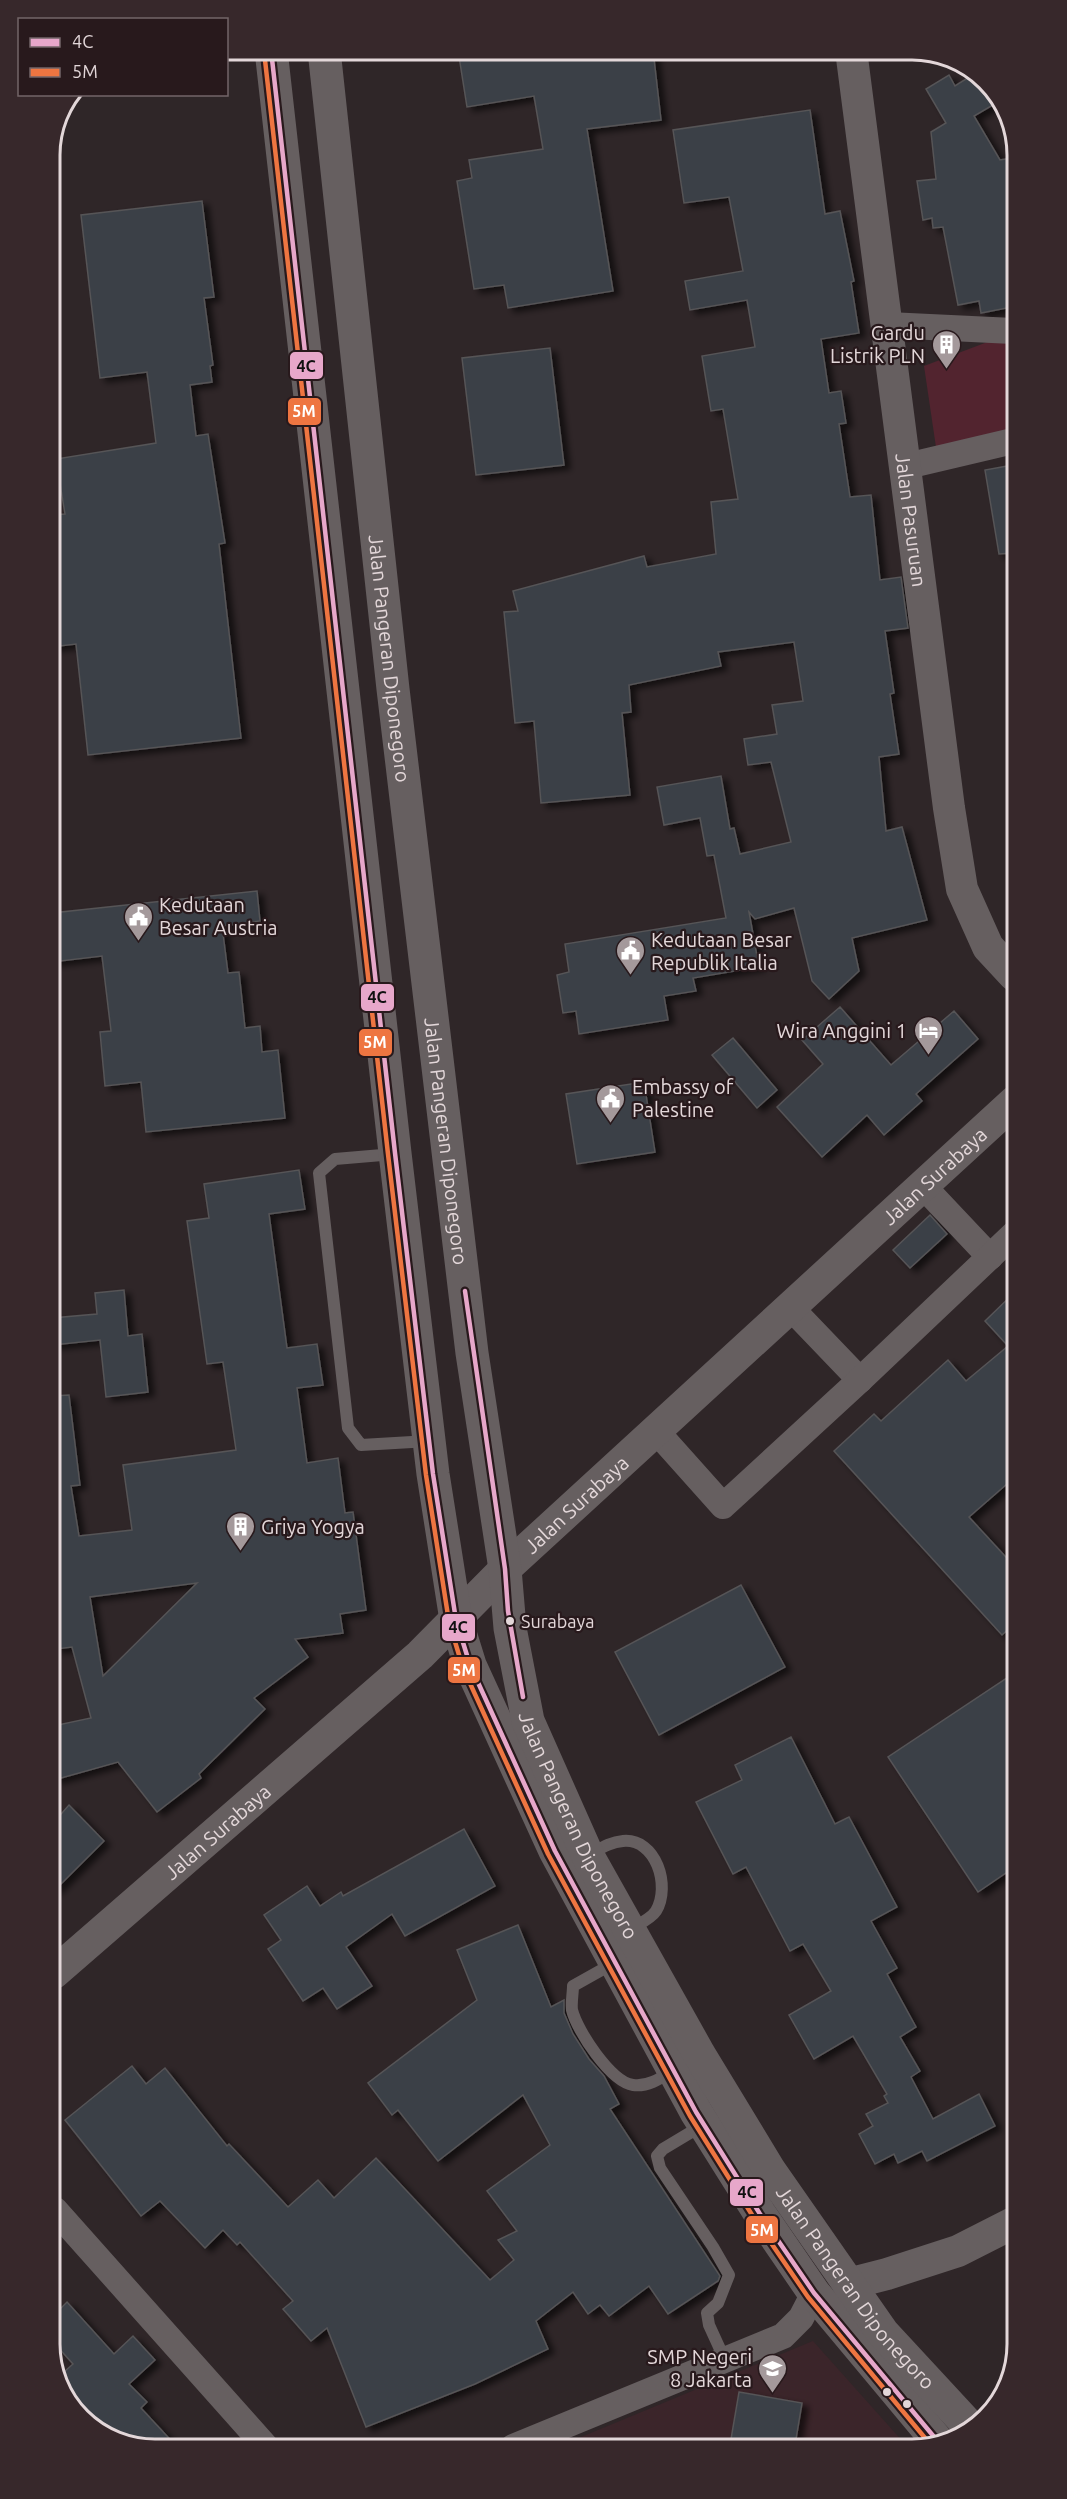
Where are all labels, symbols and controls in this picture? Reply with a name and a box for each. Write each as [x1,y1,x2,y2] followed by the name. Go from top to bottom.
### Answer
[18,18,228,96] legend
[72,31,93,51] text: 4C
[72,61,98,81] text: 5M
[830,321,925,367] place label: Gardu Listrik PLN
[930,328,962,370] building icon: Gardu Listrik PLN
[289,351,324,380] line badge: 4C
[296,357,316,375] text: 4C
[287,397,322,426] line badge: 5M
[292,402,316,420] text: 5M
[892,452,932,588] street label: Jalan Pasuruan
[365,533,415,783] street label: Jalan Pangeran Diponegoro
[159,893,278,939] place label: Kedutaan Besar Austria
[122,900,154,942] public building icon: Kedutaan Besar Austria
[651,928,792,974] place label: Kedutaan Besar Republik Italia
[614,934,646,976] public building icon: Kedutaan Besar Republik Italia
[360,983,395,1012] line badge: 4C
[367,988,387,1006] text: 4C
[912,1014,944,1056] hotel icon: Wira Anggini 1
[421,1016,473,1266] street label: Jalan Pangeran Diponegoro
[776,1019,907,1042] place label: Wira Anggini 1
[358,1028,393,1057] line badge: 5M
[363,1033,387,1051] text: 5M
[632,1075,734,1121] place label: Embassy of Palestine
[595,1082,627,1124] public building icon: Embassy of Palestine
[877,1122,991,1229] street label: Jalan Surabaya
[519,1450,633,1557] street label: Jalan Surabaya
[224,1510,256,1552] building icon: Griya Yogya
[261,1515,365,1538] place label: Griya Yogya
[521,1611,594,1631] place label: Surabaya
[441,1613,476,1642] line badge: 4C
[504,1615,516,1627] marker: Surabaya
[448,1618,468,1636] text: 4C
[447,1656,481,1684] line badge: 5M
[452,1661,476,1679] text: 5M
[515,1711,643,1943] street label: Jalan Pangeran Diponegoro
[159,1779,275,1884] street label: Jalan Surabaya
[729,2178,764,2207] line badge: 4C
[772,2181,940,2393] street label: Jalan Pangeran Diponegoro
[737,2183,757,2201] text: 4C
[745,2215,779,2244] line badge: 5M
[750,2221,774,2239] text: 5M
[647,2345,752,2391] place label: SMP Negeri 8 Jakarta
[757,2352,789,2394] school or university icon: SMP Negeri 8 Jakarta
[881,2386,893,2398] unlabelled marker
[901,2398,913,2410] unlabelled marker

